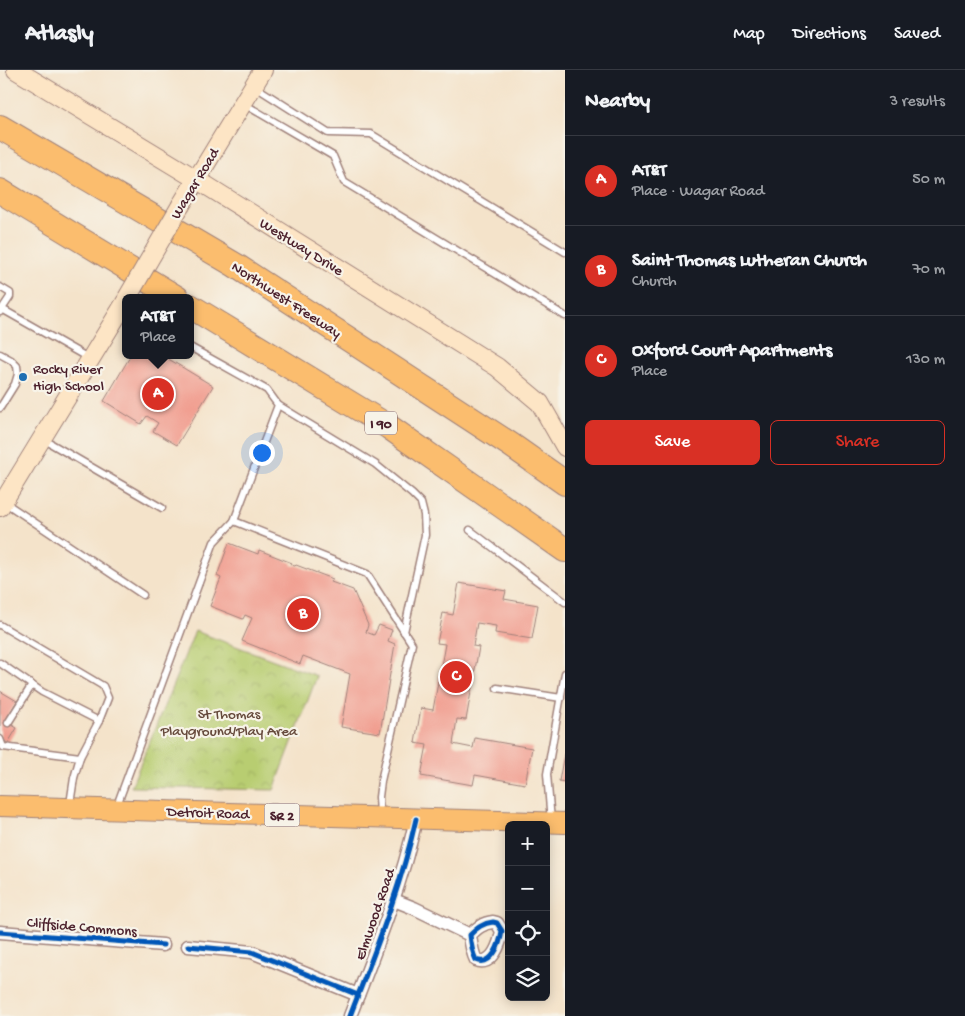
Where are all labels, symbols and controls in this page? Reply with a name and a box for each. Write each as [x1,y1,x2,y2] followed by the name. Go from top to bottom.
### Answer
[25,20,94,49] text: Atlasly
[733,24,765,45] text: Map
[793,24,866,45] text: Directions
[894,24,940,45] text: Saved
[585,90,650,115] text: Nearby
[890,93,945,112] text: 3 results
[168,144,225,223] street label: Wagar Road
[632,160,667,183] text: AT&T
[596,171,606,190] text: A
[912,171,945,190] text: 50 m
[632,183,764,202] text: Place · Wagar Road
[256,215,347,281] street label: Westway Drive
[632,250,867,273] text: Saint Thomas Lutheran Church
[228,258,345,343] street label: Northwest Freeway
[597,261,605,280] text: B
[912,261,945,280] text: 70 m
[632,273,676,292] text: Church
[122,294,194,359] popup
[141,306,175,329] text: AT&T
[141,329,175,348] text: Place
[632,340,832,363] text: Oxford Court Apartments
[597,351,605,370] text: C
[906,351,945,370] text: 130 m
[33,361,104,396] place label: Rocky River High School
[632,363,667,382] text: Place
[17,371,29,383] marker: Rocky River High School
[142,375,174,413] pin: A
[365,412,397,434] road number: I 90
[585,420,760,465] button: Save
[770,420,945,465] button: Share
[249,440,275,466] your location
[287,595,319,633] pin: B
[440,658,472,696] pin: C
[160,706,298,741] park label: St Thomas Playground/Play Area
[165,804,251,824] street label: Detroit Road
[264,804,300,826] road number: SR 2
[505,821,550,1001] map controls
[505,821,550,866] button: +
[352,865,400,963] street label: Elmwood Road
[505,866,550,911] button: −
[505,911,550,956] button: locate
[26,914,138,942] street label: Cliffside Commons
[505,956,550,1001] button: layers

